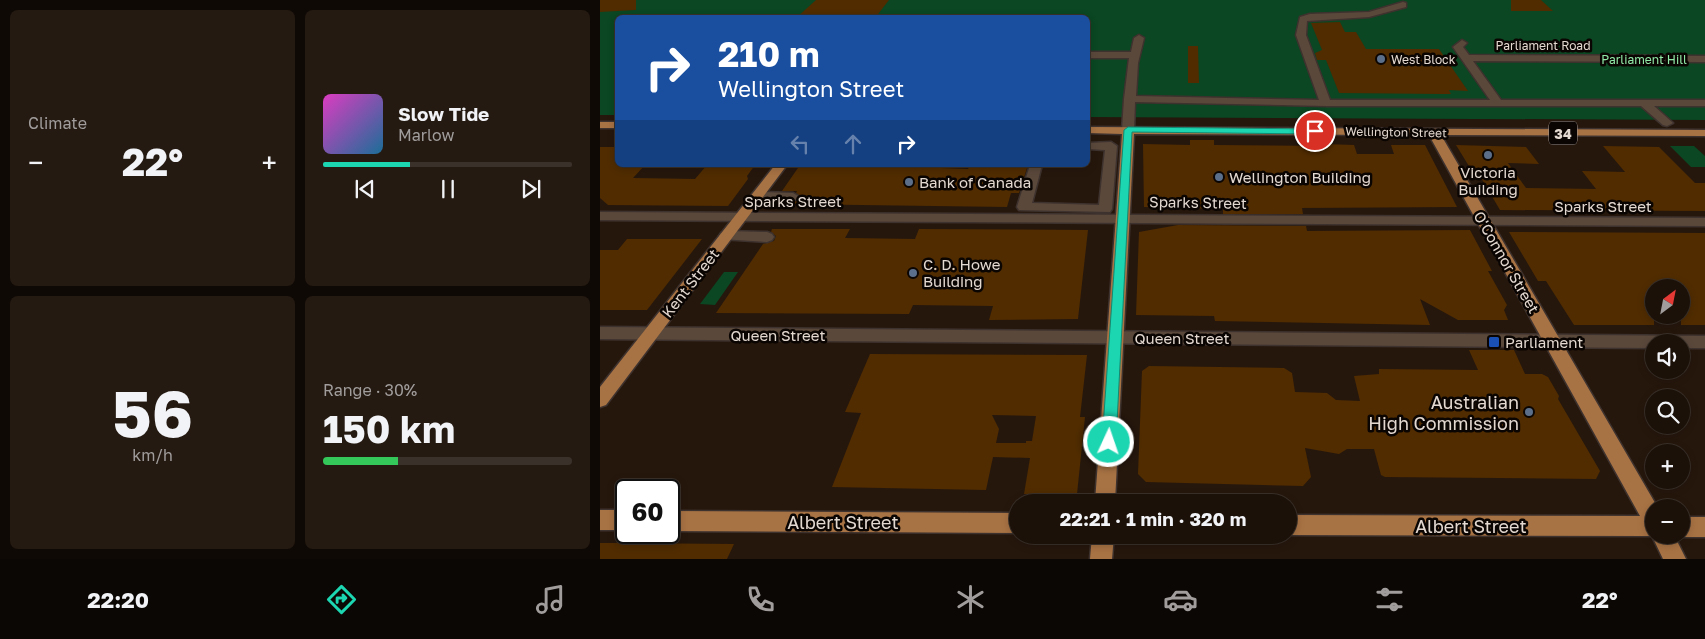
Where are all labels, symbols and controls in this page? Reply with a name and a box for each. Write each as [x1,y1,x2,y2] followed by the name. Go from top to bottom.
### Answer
[718,33,820,75] text: 210 m
[635,35,700,100] icon: right
[1495,38,1591,53] street label: Parliament Road
[1391,52,1456,67] place label: West Block
[1601,52,1687,67] park label: Parliament Hill
[1375,53,1387,65] marker: West Block
[718,75,904,102] text: Wellington Street
[398,102,489,125] text: Slow Tide
[1294,110,1336,152] pin
[28,113,87,133] text: Climate
[1301,117,1329,145] icon: arrive
[1549,122,1577,144] road number: 34
[1345,124,1447,140] street label: Wellington Street
[398,125,454,145] text: Marlow
[786,130,814,158] icon: left
[839,130,867,158] icon: ahead
[892,130,920,158] icon: right
[122,139,183,184] text: 22°
[28,146,43,179] text: −
[262,146,277,179] text: +
[1482,149,1494,161] marker: Victoria Building
[1458,163,1518,198] place label: Victoria Building
[1229,168,1371,186] place label: Wellington Building
[1213,171,1225,183] marker: Wellington Building
[919,173,1031,191] place label: Bank of Canada
[351,175,379,203] icon: previous
[434,175,462,203] icon: pause
[517,175,545,203] icon: next
[903,176,915,188] marker: Bank of Canada
[744,192,842,210] street label: Sparks Street
[1149,192,1247,212] street label: Sparks Street
[1554,197,1652,215] street label: Sparks Street
[1470,208,1544,316] street label: O'Connor Street
[658,245,722,321] street label: Kent Street
[923,255,1001,290] place label: C. D. Howe Building
[907,267,919,279] marker: C. D. Howe Building
[1645,279,1690,324] north arrow
[1645,279,1690,544] map controls
[731,326,825,344] street label: Queen Street
[1135,329,1229,347] street label: Queen Street
[1505,333,1583,351] place label: Parliament
[1645,334,1690,379] button: sound
[1487,335,1501,349] marker: Parliament
[112,373,193,451] text: 56
[323,380,417,400] text: Range · 30%
[1645,389,1690,434] button: search
[1368,391,1519,434] place label: Australian High Commission
[323,406,455,451] text: 150 km
[1523,406,1535,418] marker: Australian High Commission
[1082,415,1134,467] position arrow
[1645,444,1690,489] button: +
[132,445,173,465] text: km/h
[615,479,680,544] speed limit sign: 60
[1645,499,1690,544] button: −
[1060,507,1246,530] text: 22:21 · 1 min · 320 m
[787,511,899,533] street label: Albert Street
[1415,515,1527,537] street label: Albert Street
[324,582,359,617] icon: directions
[533,582,568,617] icon: music
[743,582,778,617] icon: phone
[953,582,988,617] icon: climate
[1163,582,1198,617] icon: car
[1372,582,1407,617] icon: filters
[87,586,149,613] text: 22:20
[1582,586,1618,613] text: 22°

